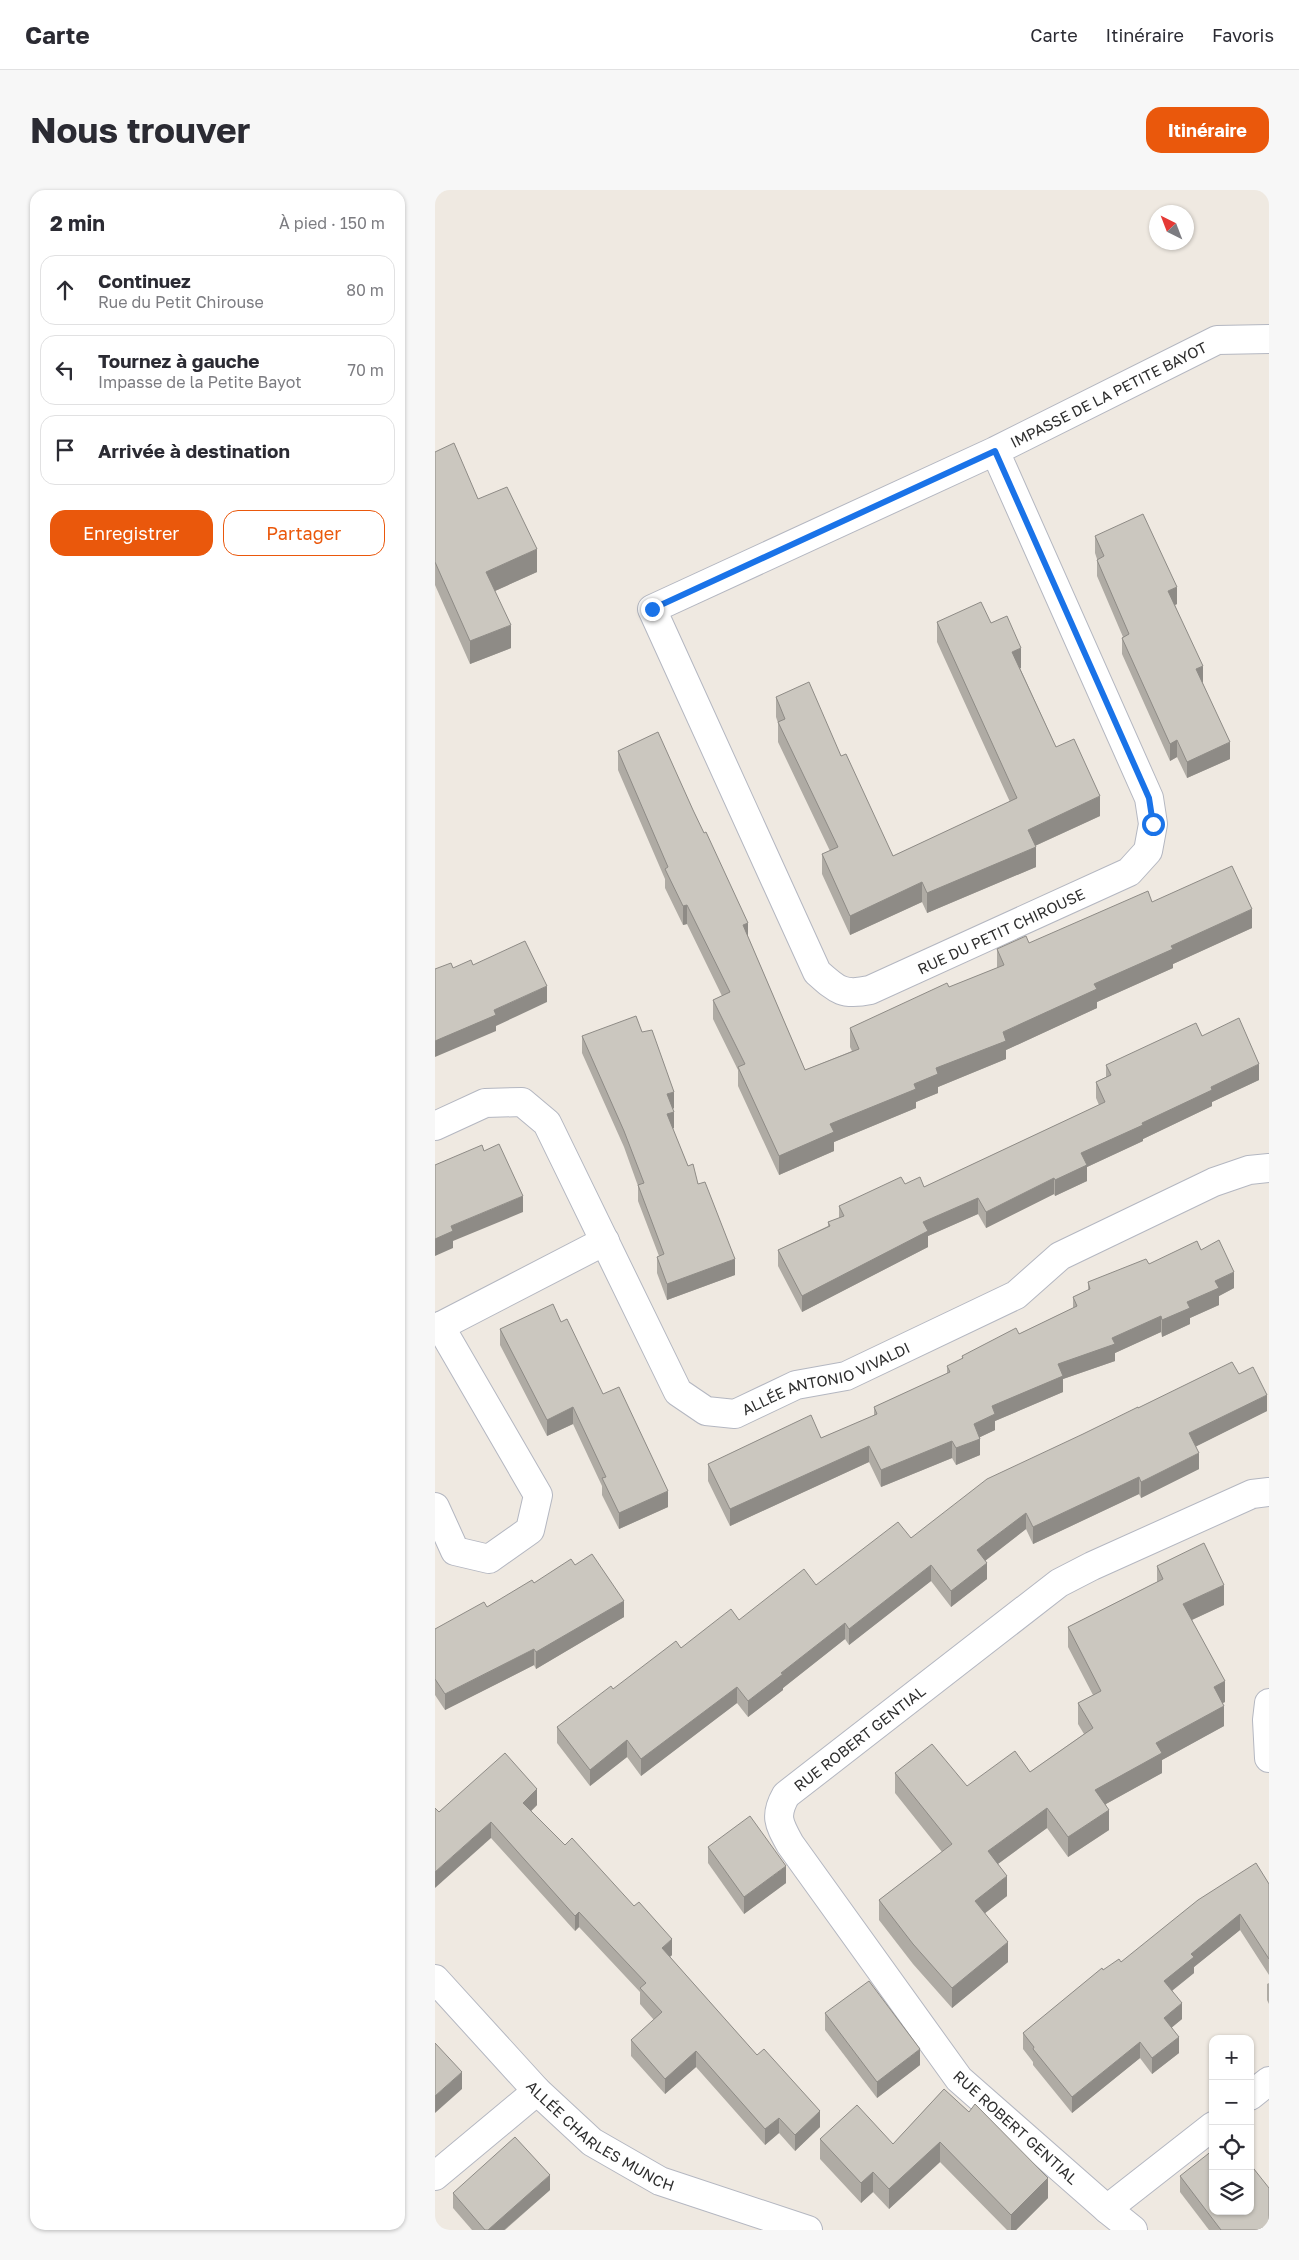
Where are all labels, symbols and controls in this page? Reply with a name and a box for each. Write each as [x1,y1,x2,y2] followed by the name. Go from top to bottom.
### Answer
[25,20,90,49] text: Carte
[1030,24,1078,46] text: Carte
[1106,24,1184,46] text: Itinéraire
[1212,24,1274,46] text: Favoris
[1146,107,1269,153] button: Itinéraire
[30,109,250,151] text: Nous trouver
[1149,205,1194,250] north arrow
[50,210,105,236] text: 2 min
[279,213,385,233] text: À pied · 150 m
[98,269,191,292] text: Continuez
[51,276,79,304] icon: ahead
[346,280,384,300] text: 80 m
[98,292,264,312] text: Rue du Petit Chirouse
[1007,338,1210,451] street label: IMPASSE DE LA PETITE BAYOT
[98,349,259,372] text: Tournez à gauche
[51,356,79,384] icon: left
[347,360,384,380] text: 70 m
[98,372,302,392] text: Impasse de la Petite Bayot
[51,436,79,464] icon: arrive
[98,439,290,462] text: Arrivée à destination
[50,510,213,556] button: Enregistrer
[223,510,385,556] button: Partager
[641,598,664,621] route end
[1142,813,1165,836] route start
[914,884,1088,978] street label: RUE DU PETIT CHIROUSE
[739,1338,912,1418] street label: ALLÉE ANTONIO VIVALDI
[790,1681,929,1795] street label: RUE ROBERT GENTIAL
[1209,2035,1254,2215] map controls
[1209,2035,1254,2080] button: +
[950,2066,1082,2188] street label: RUE ROBERT GENTIAL
[523,2077,677,2194] street label: ALLÉE CHARLES MUNCH
[1209,2080,1254,2125] button: −
[1209,2125,1254,2170] button: locate
[1209,2170,1254,2215] button: layers

